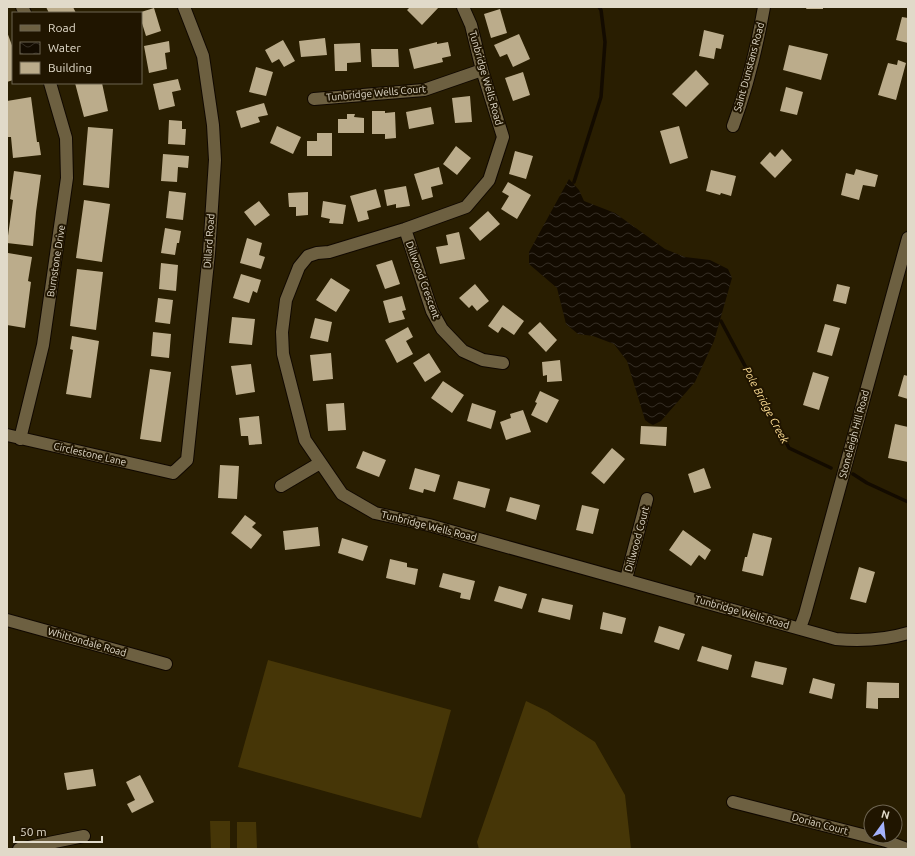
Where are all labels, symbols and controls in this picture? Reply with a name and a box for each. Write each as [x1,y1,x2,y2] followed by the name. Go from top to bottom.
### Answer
[12,12,142,84] legend
[48,21,76,34] text: Road
[732,21,766,113] street label: Saint Dunstans Road
[467,30,505,127] street label: Tunbridge Wells Road
[48,41,81,54] text: Water
[48,61,92,74] text: Building
[326,83,426,103] street label: Tunbridge Wells Court
[202,213,216,269] street label: Dillard Road
[45,224,67,298] street label: Burnstone Drive
[404,240,442,320] street label: Dillwood Crescent
[741,365,791,446] water label: Pole Bridge Creek
[837,389,871,479] street label: Stoneleigh Hill Road
[53,440,127,468] street label: Circlestone Lane
[623,505,651,573] street label: Dillwood Court
[380,509,478,543] street label: Tunbridge Wells Road
[694,593,791,631] street label: Tunbridge Wells Road
[46,626,128,659] street label: Whittondale Road
[863,804,903,844] north arrow
[880,807,891,821] text: N
[791,811,849,837] street label: Dorian Court
[14,818,102,844] scale bar
[20,825,47,838] text: 50 m

